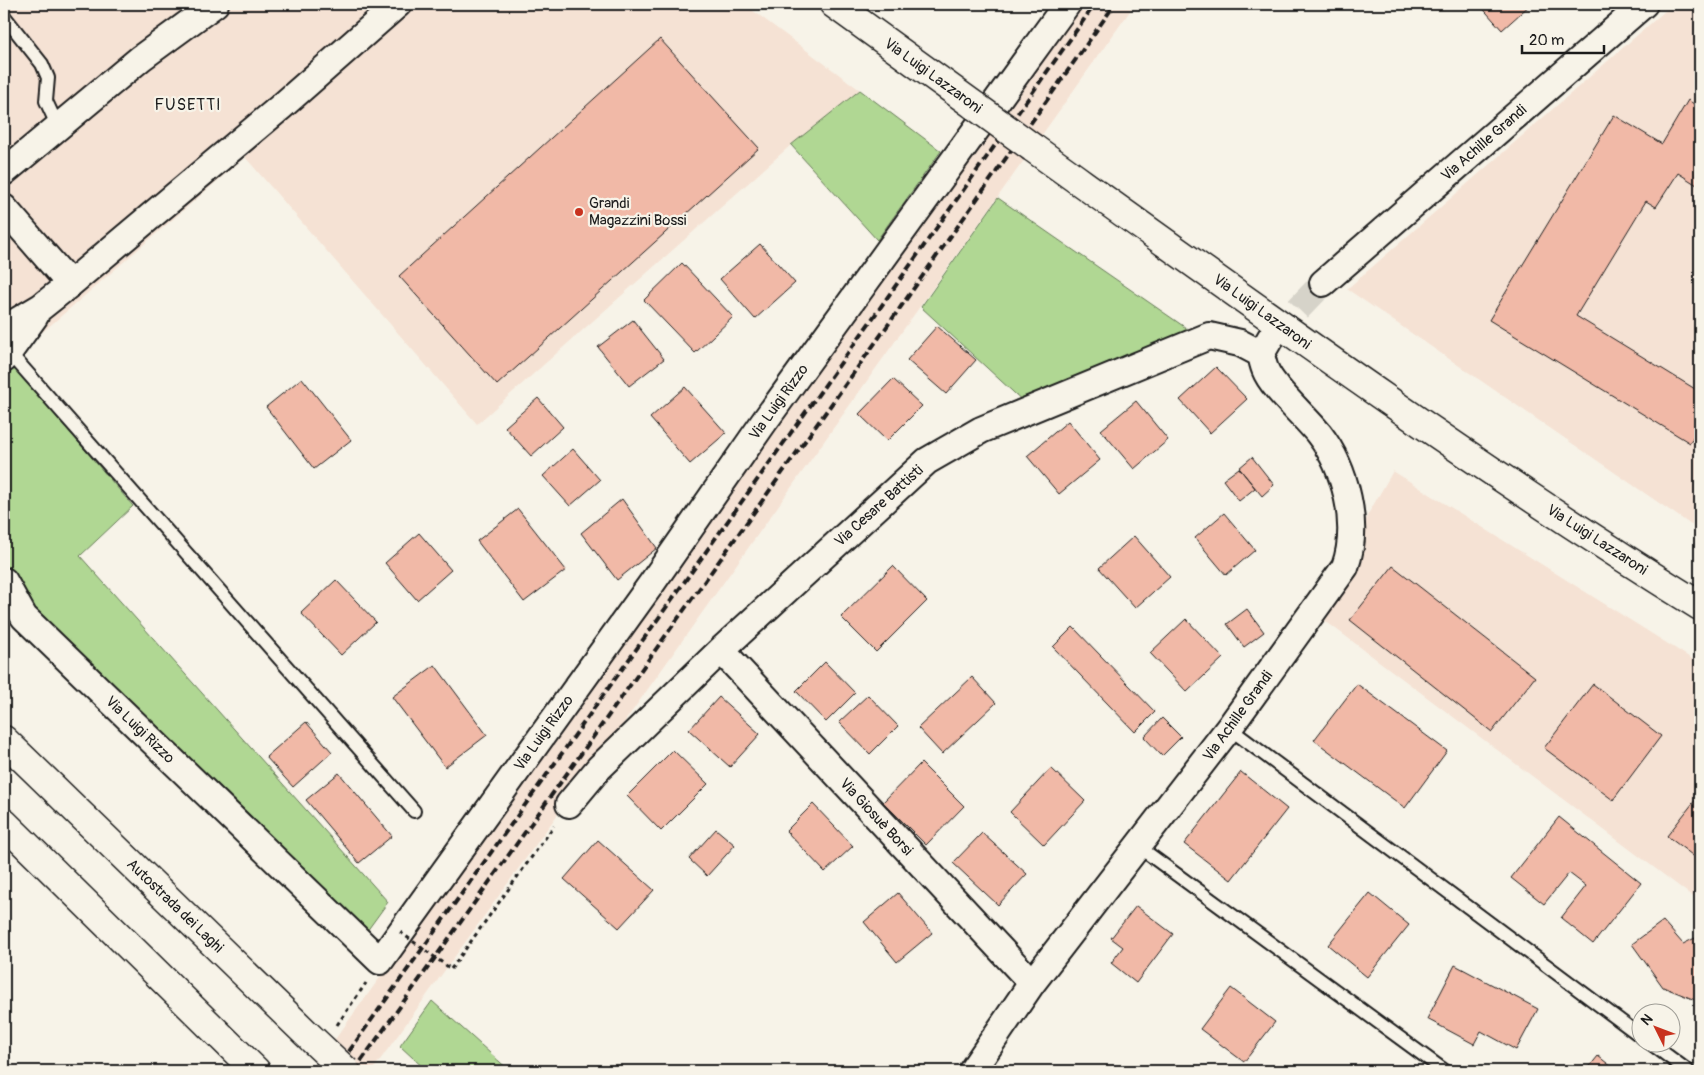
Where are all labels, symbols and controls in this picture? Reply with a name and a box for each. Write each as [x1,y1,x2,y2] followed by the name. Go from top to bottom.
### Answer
[1522,22,1604,54] scale bar
[1529,31,1564,50] text: 20 m
[880,34,986,118] street label: Via Luigi Lazzaroni
[154,95,222,115] district label: FUSETTI
[1437,100,1531,185] street label: Via Achille Grandi
[589,194,687,230] place label: Grandi Magazzini Bossi
[573,206,585,218] marker: Grandi Magazzini Bossi
[1209,270,1315,354] street label: Via Luigi Lazzaroni
[745,360,813,444] street label: Via Luigi Rizzo
[831,461,928,551] street label: Via Cesare Battisti
[1543,500,1651,580] street label: Via Luigi Lazzaroni
[1199,667,1277,765] street label: Via Achille Grandi
[510,691,578,775] street label: Via Luigi Rizzo
[101,692,179,768] street label: Via Luigi Rizzo
[835,774,917,860] street label: Via Giosuè Borsi
[123,855,228,957] street label: Autostrada dei Laghi
[1632,1002,1682,1052] north arrow
[1637,1010,1656,1029] text: N

